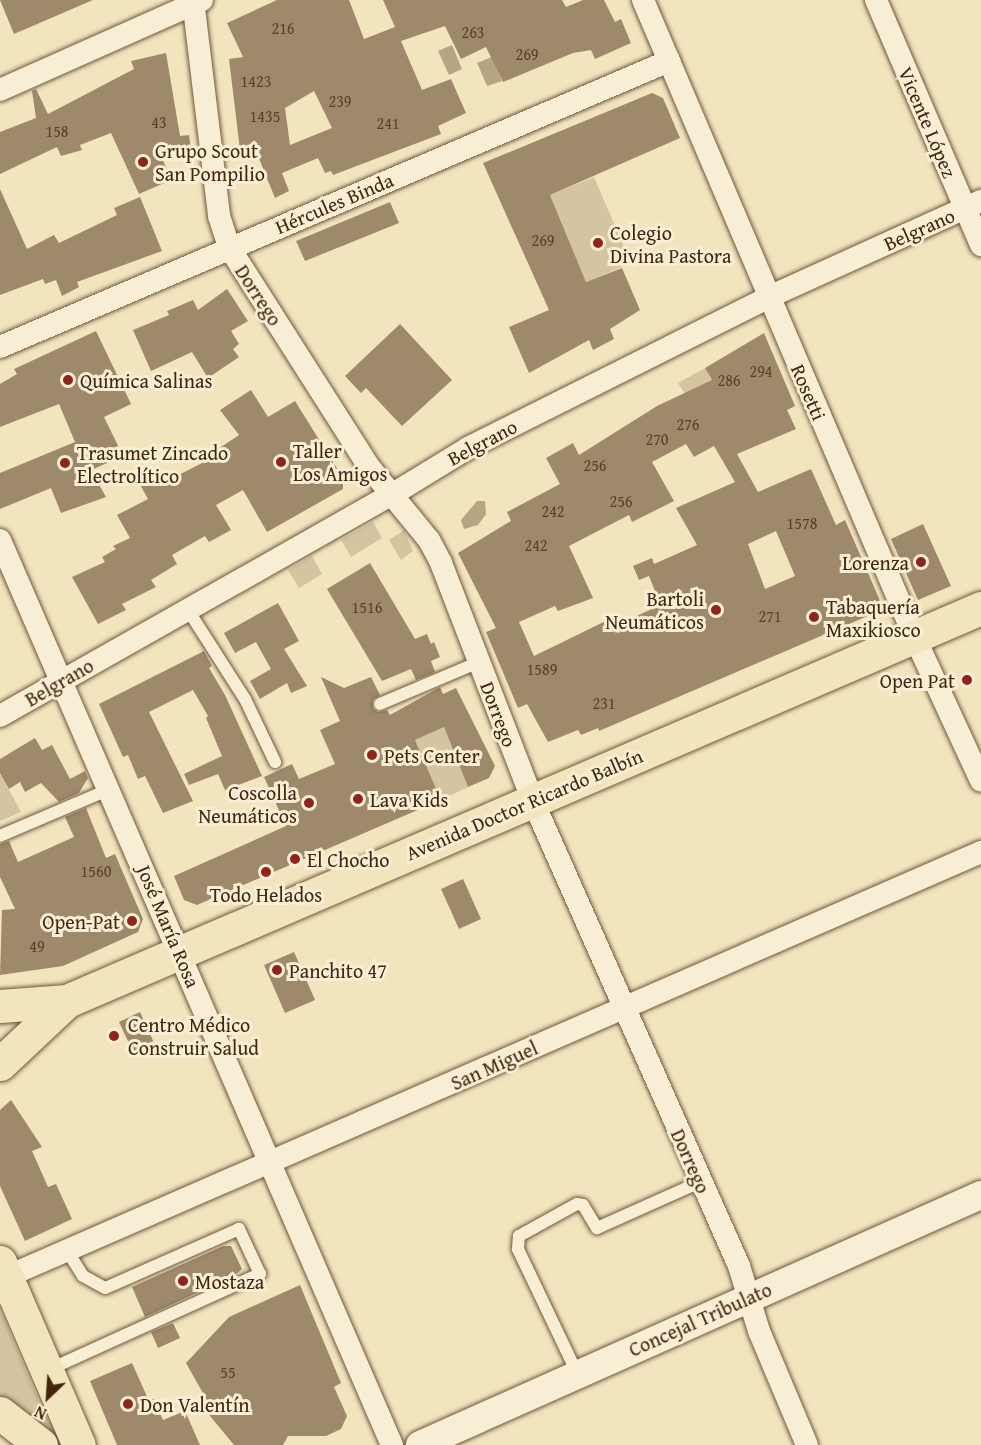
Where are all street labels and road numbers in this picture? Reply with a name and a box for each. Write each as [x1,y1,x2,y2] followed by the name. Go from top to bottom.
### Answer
[894,63,962,181] street label: Vicente López
[271,167,397,239] street label: Hércules Binda
[880,203,958,255] street label: Belgrano
[230,260,288,330] street label: Dorrego
[786,360,832,424] street label: Rosetti
[443,414,521,470] street label: Belgrano
[20,653,98,711] street label: Belgrano
[476,678,522,750] street label: Dorrego
[402,743,646,865] street label: Avenida Doctor Ricardo Balbín
[132,861,206,991] street label: José María Rosa
[447,1035,541,1095] street label: San Miguel
[666,1125,716,1197] street label: Dorrego
[625,1277,775,1361] street label: Concejal Tribulato

